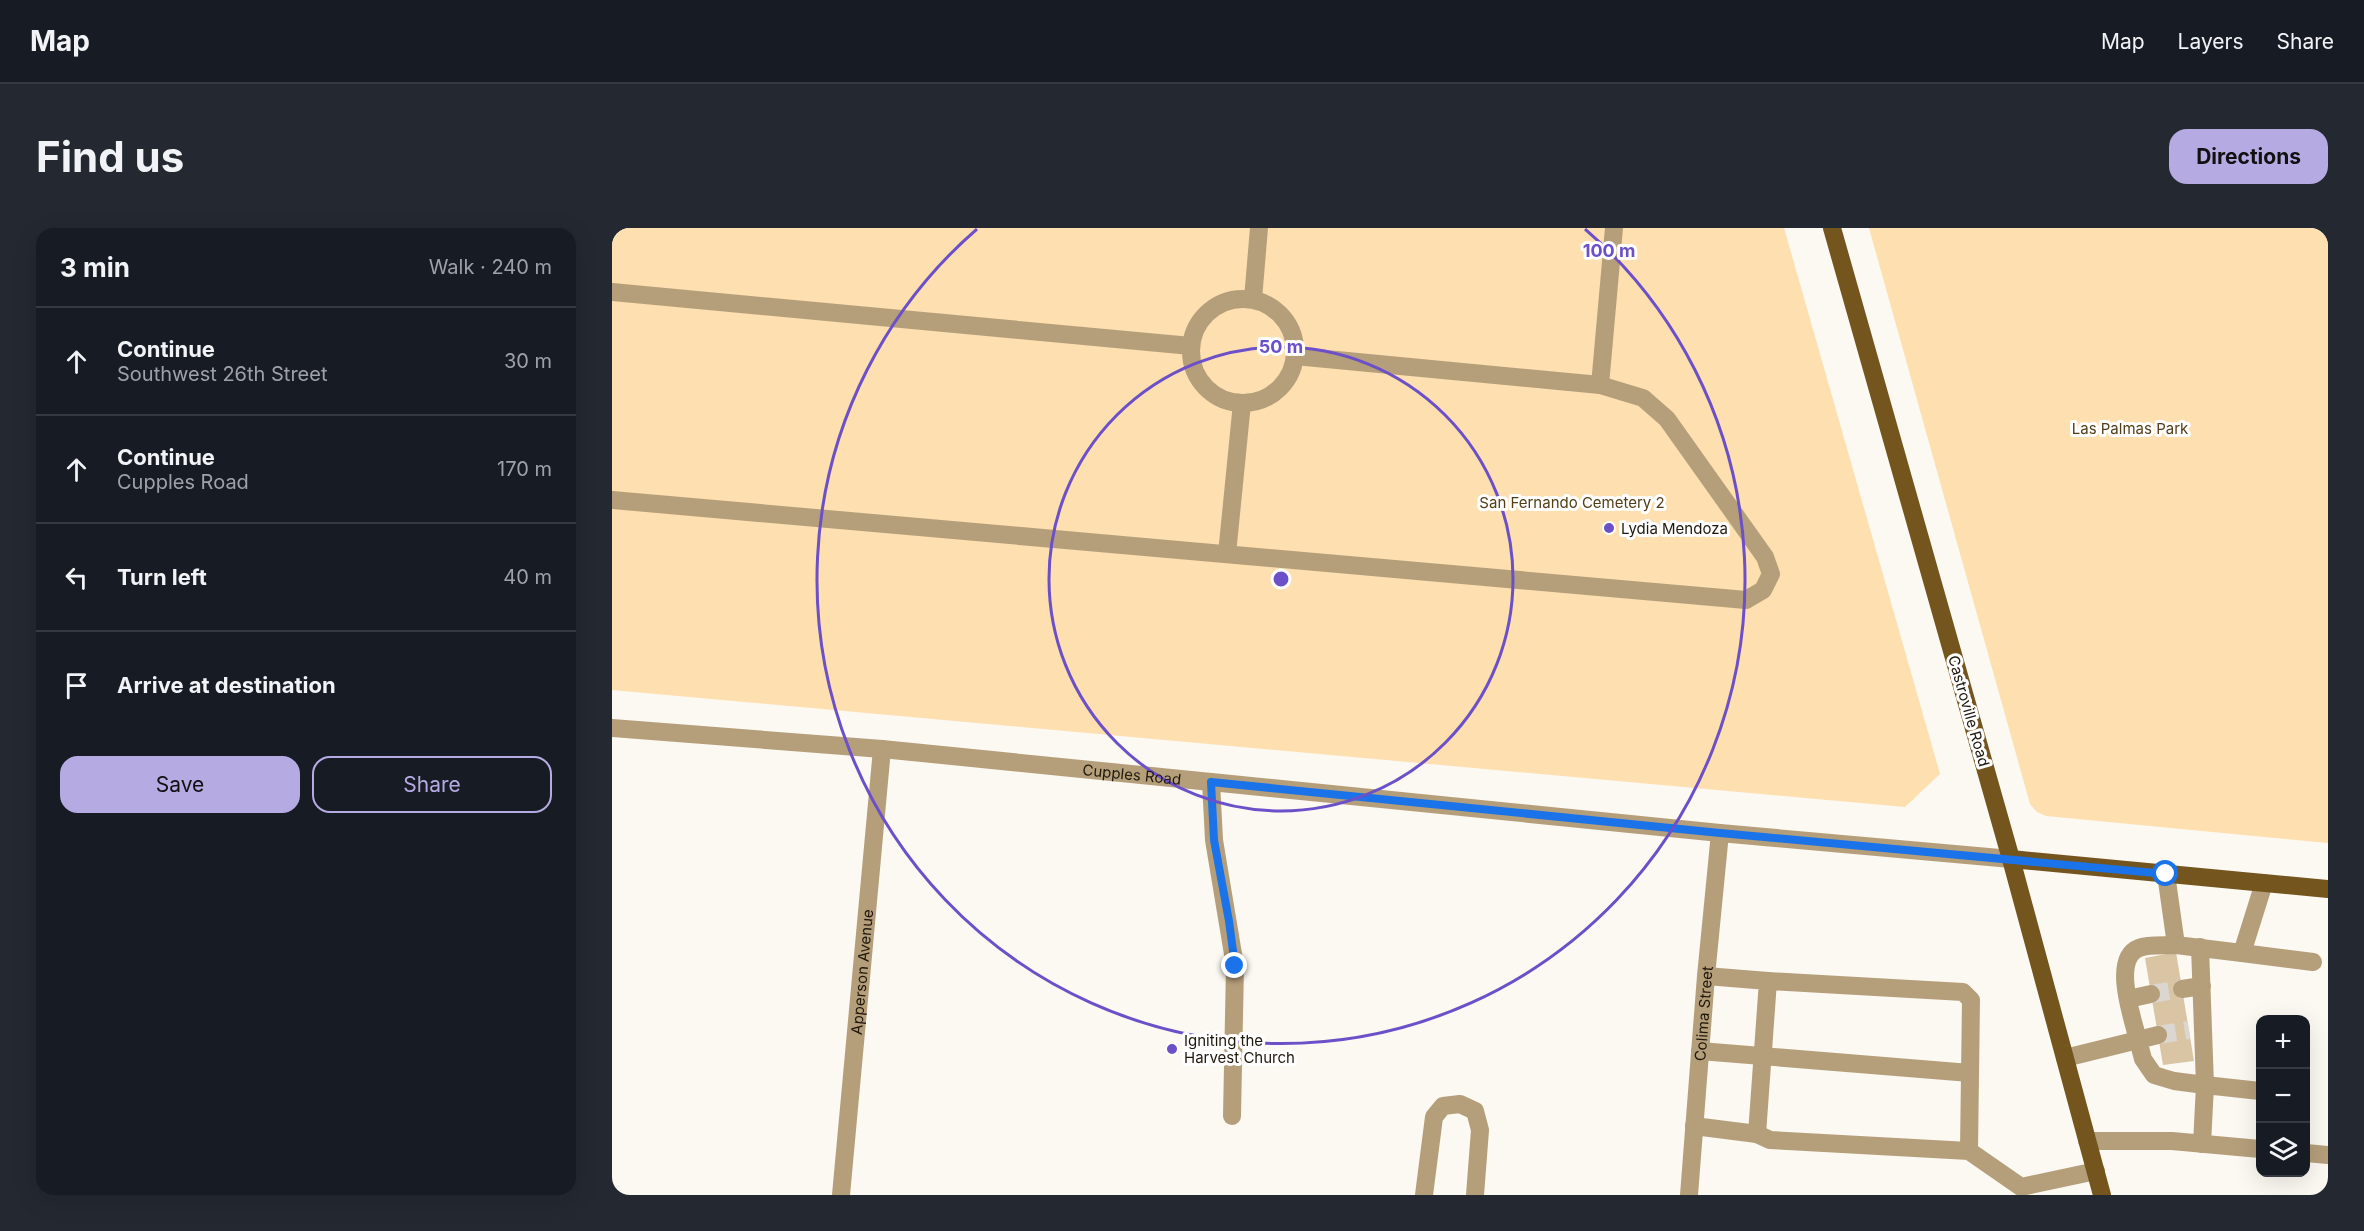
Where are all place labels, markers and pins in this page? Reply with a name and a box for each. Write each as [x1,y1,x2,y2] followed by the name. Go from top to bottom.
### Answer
[1621,519,1728,538] place label: Lydia Mendoza
[1602,521,1616,535] marker: Lydia Mendoza
[1271,569,1291,589] centre of rings
[1184,1031,1295,1067] place label: Igniting the Harvest Church
[1165,1042,1179,1056] marker: Igniting the Harvest Church

